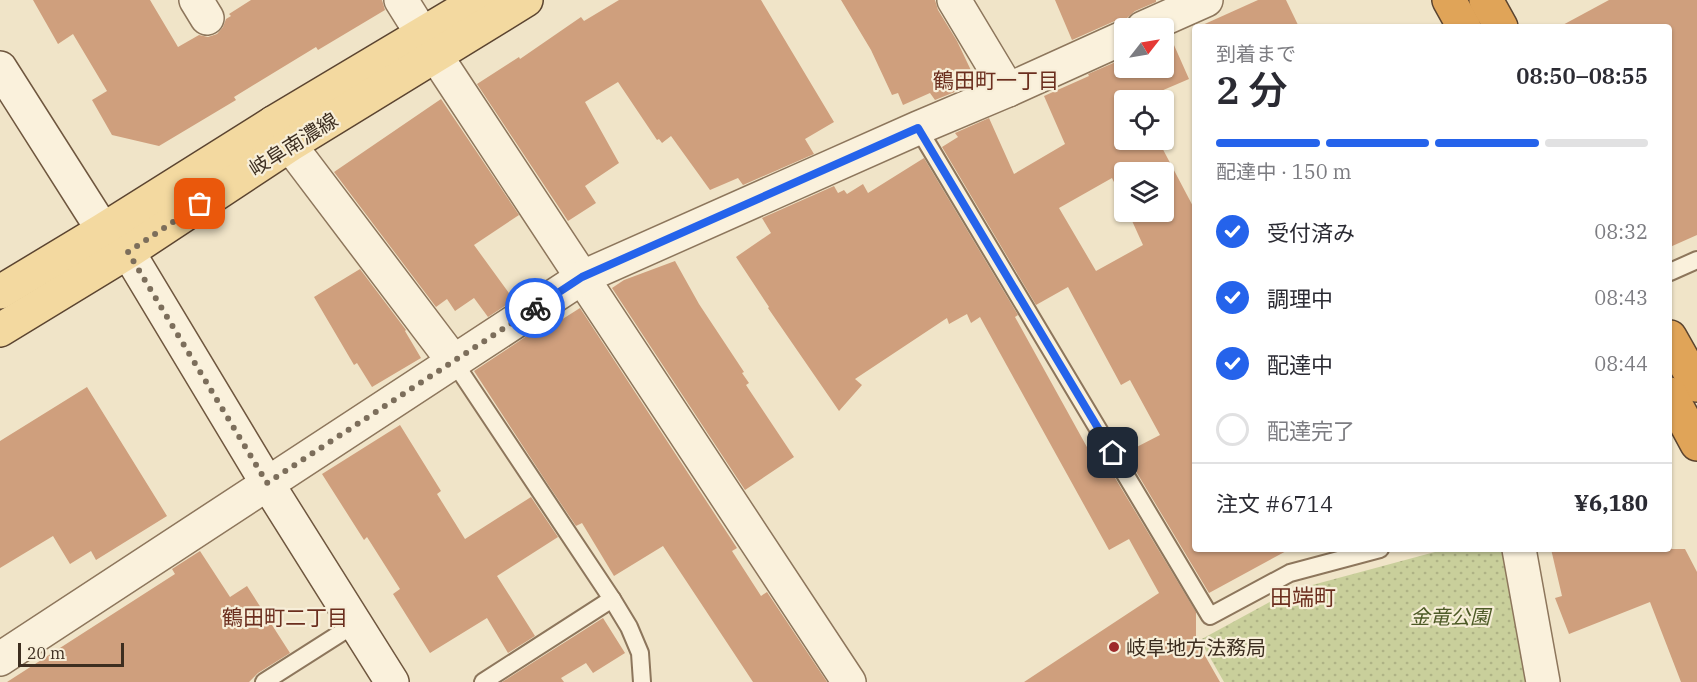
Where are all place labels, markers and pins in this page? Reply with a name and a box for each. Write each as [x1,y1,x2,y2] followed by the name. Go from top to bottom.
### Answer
[174,178,225,229] pin
[1087,427,1138,478] pin
[1126,634,1266,661] place label: 岐阜地方法務局
[1107,640,1121,654] marker: 岐阜地方法務局

